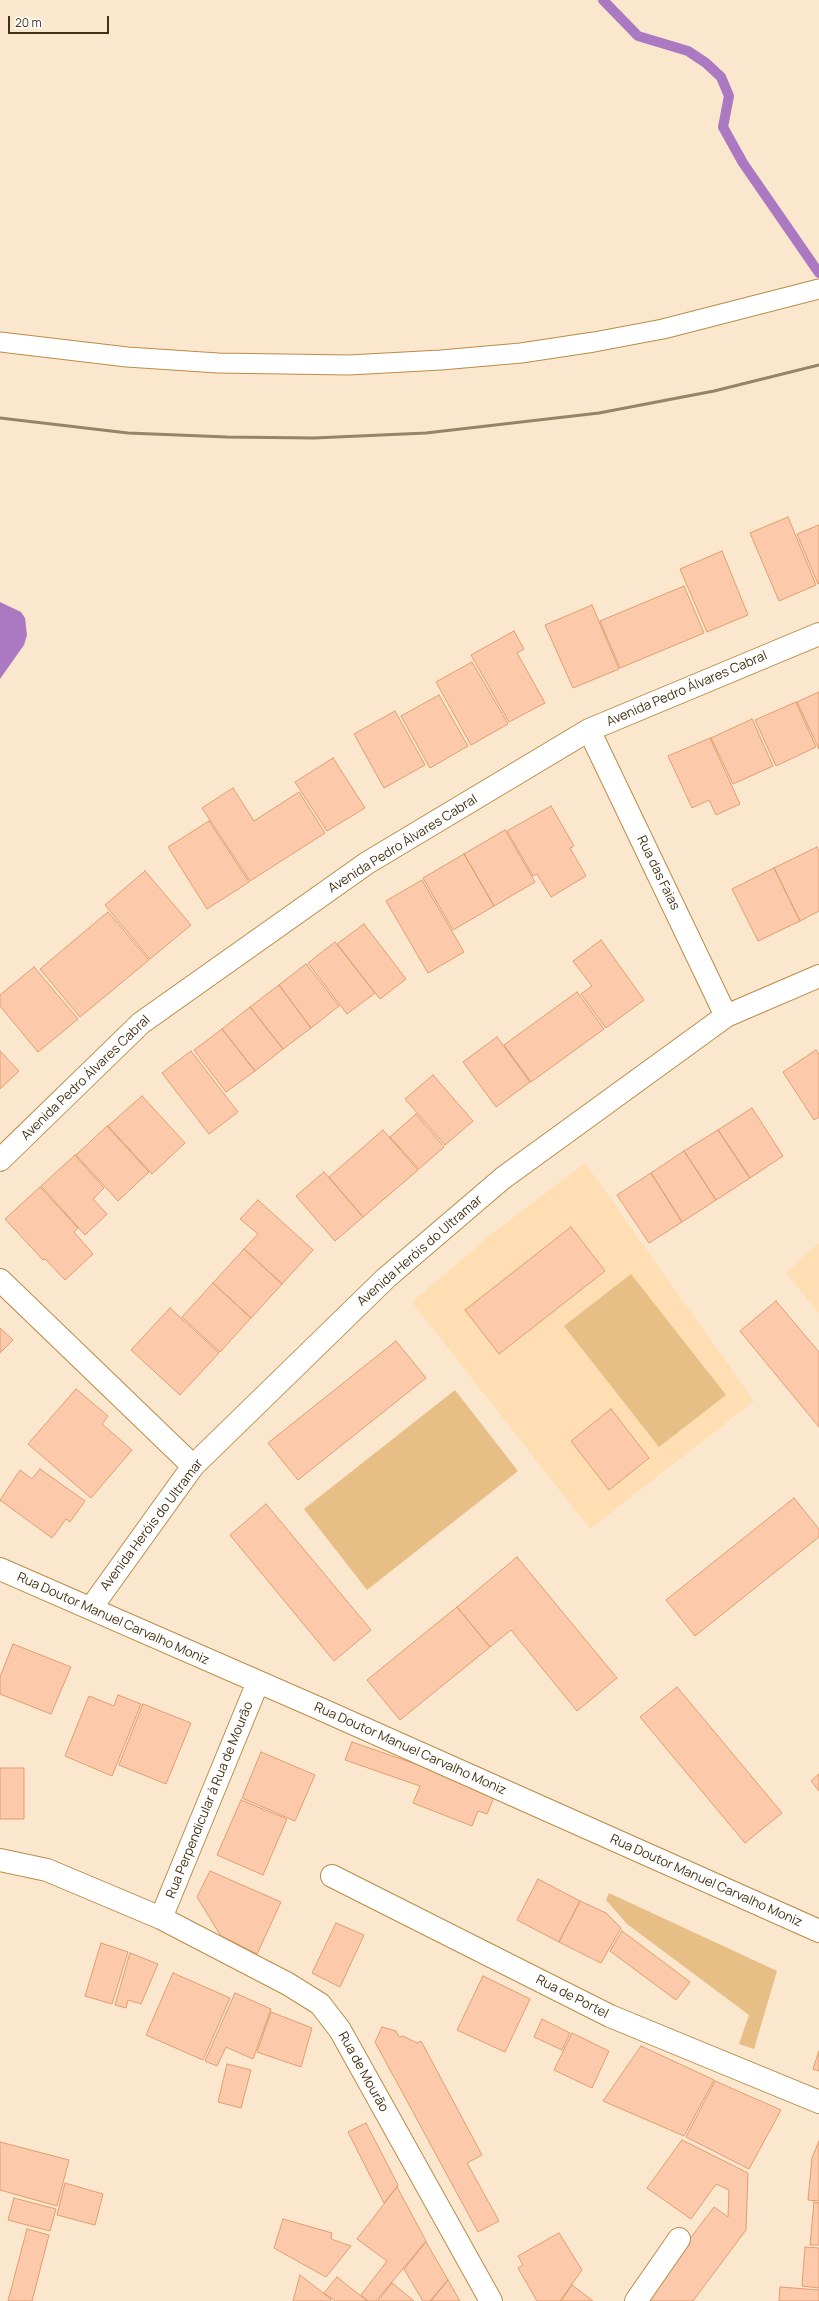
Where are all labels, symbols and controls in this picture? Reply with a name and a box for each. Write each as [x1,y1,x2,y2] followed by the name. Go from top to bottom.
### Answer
[10,8,111,34] scale bar
[15,14,42,31] text: 20 m
[604,648,770,730] street label: Avenida Pedro Álvares Cabral
[326,792,480,896] street label: Avenida Pedro Álvares Cabral
[633,833,683,913] street label: Rua das Faias
[18,1012,154,1144] street label: Avenida Pedro Álvares Cabral
[354,1192,486,1310] street label: Avenida Heróis do Ultramar
[97,1456,207,1594] street label: Avenida Heróis do Ultramar
[15,1569,211,1669] street label: Rua Doutor Manuel Carvalho Moniz
[163,1699,257,1901] street label: Rua Perpendicular à Rua de Mourão
[312,1699,508,1799] street label: Rua Doutor Manuel Carvalho Moniz
[608,1831,804,1931] street label: Rua Doutor Manuel Carvalho Moniz
[533,1972,611,2022] street label: Rua de Portel
[335,2029,391,2115] street label: Rua de Mourão

